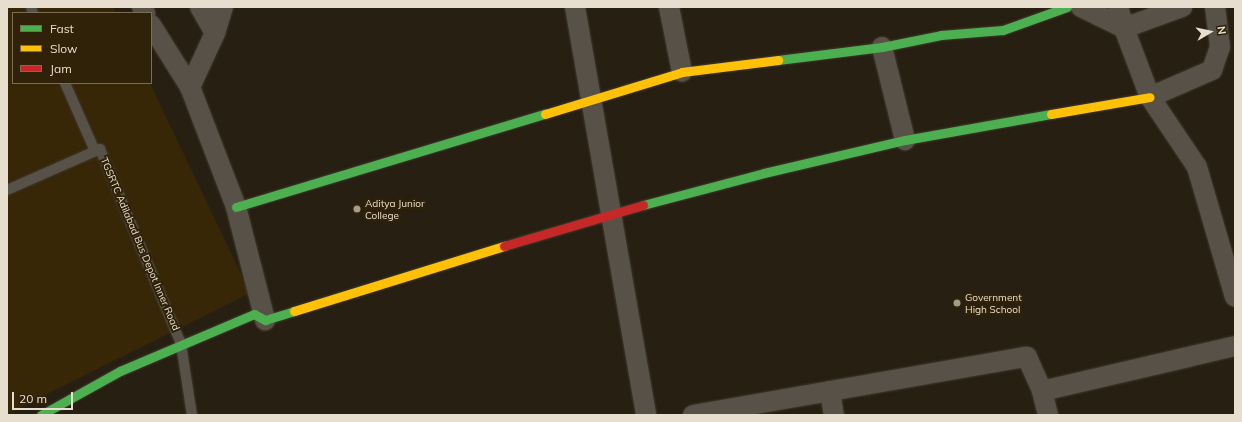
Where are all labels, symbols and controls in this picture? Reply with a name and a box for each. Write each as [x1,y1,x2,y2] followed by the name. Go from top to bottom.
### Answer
[12,12,152,84] legend
[1190,12,1230,52] north arrow
[50,21,74,36] text: Fast
[1214,25,1229,35] text: N
[50,41,78,56] text: Slow
[50,61,72,76] text: Jam
[98,156,182,332] street label: TGSRTC Adilabad Bus Depot Inner Road
[365,197,425,220] place label: Aditya Junior College
[352,204,362,214] marker: Aditya Junior College
[965,291,1022,314] place label: Government High School
[952,298,962,308] marker: Government High School
[14,384,75,410] scale bar
[19,391,47,406] text: 20 m

